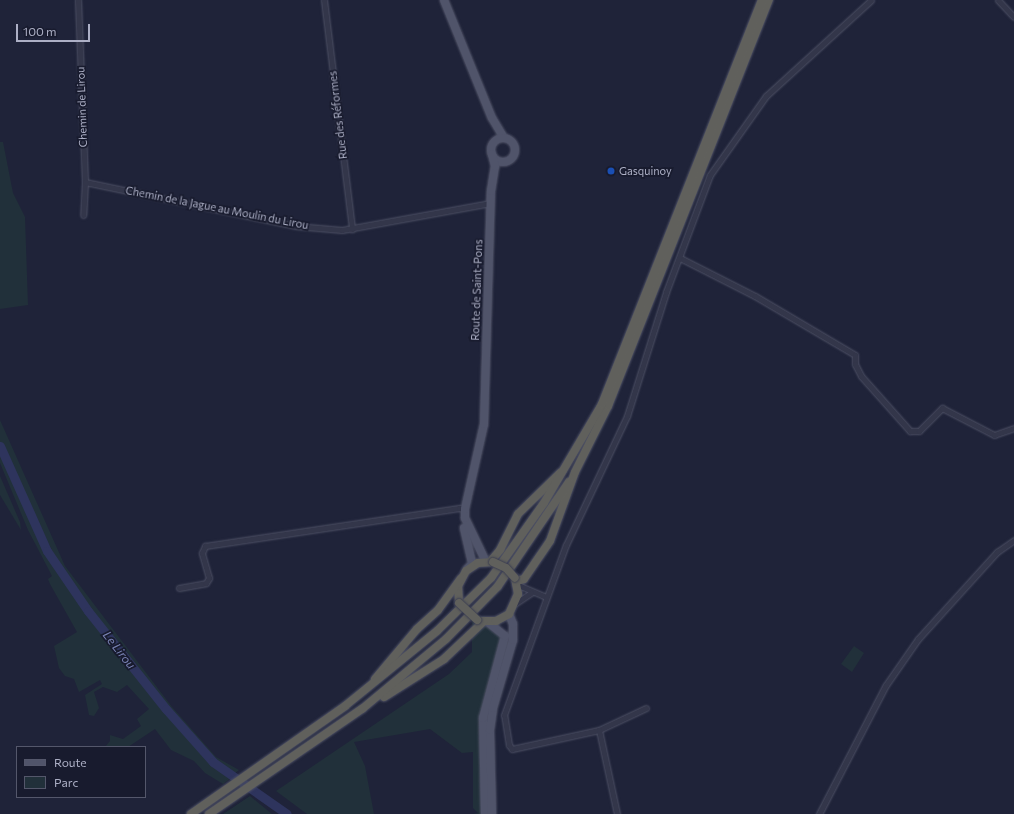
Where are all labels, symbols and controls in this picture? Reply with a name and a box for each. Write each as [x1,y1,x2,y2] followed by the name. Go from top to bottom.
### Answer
[18,16,92,42] scale bar
[23,24,57,38] text: 100 m
[74,66,90,148] street label: Chemin de Lirou
[326,70,350,160] street label: Rue des Réformes
[619,164,672,178] place label: Gasquinoy
[606,166,616,176] marker: Gasquinoy
[124,184,310,232] street label: Chemin de la Jague au Moulin du Lirou
[469,239,485,341] street label: Route de Saint-Pons
[100,628,138,672] water label: Le Lirou
[16,746,146,798] legend
[54,755,87,769] text: Route
[54,775,78,789] text: Parc

